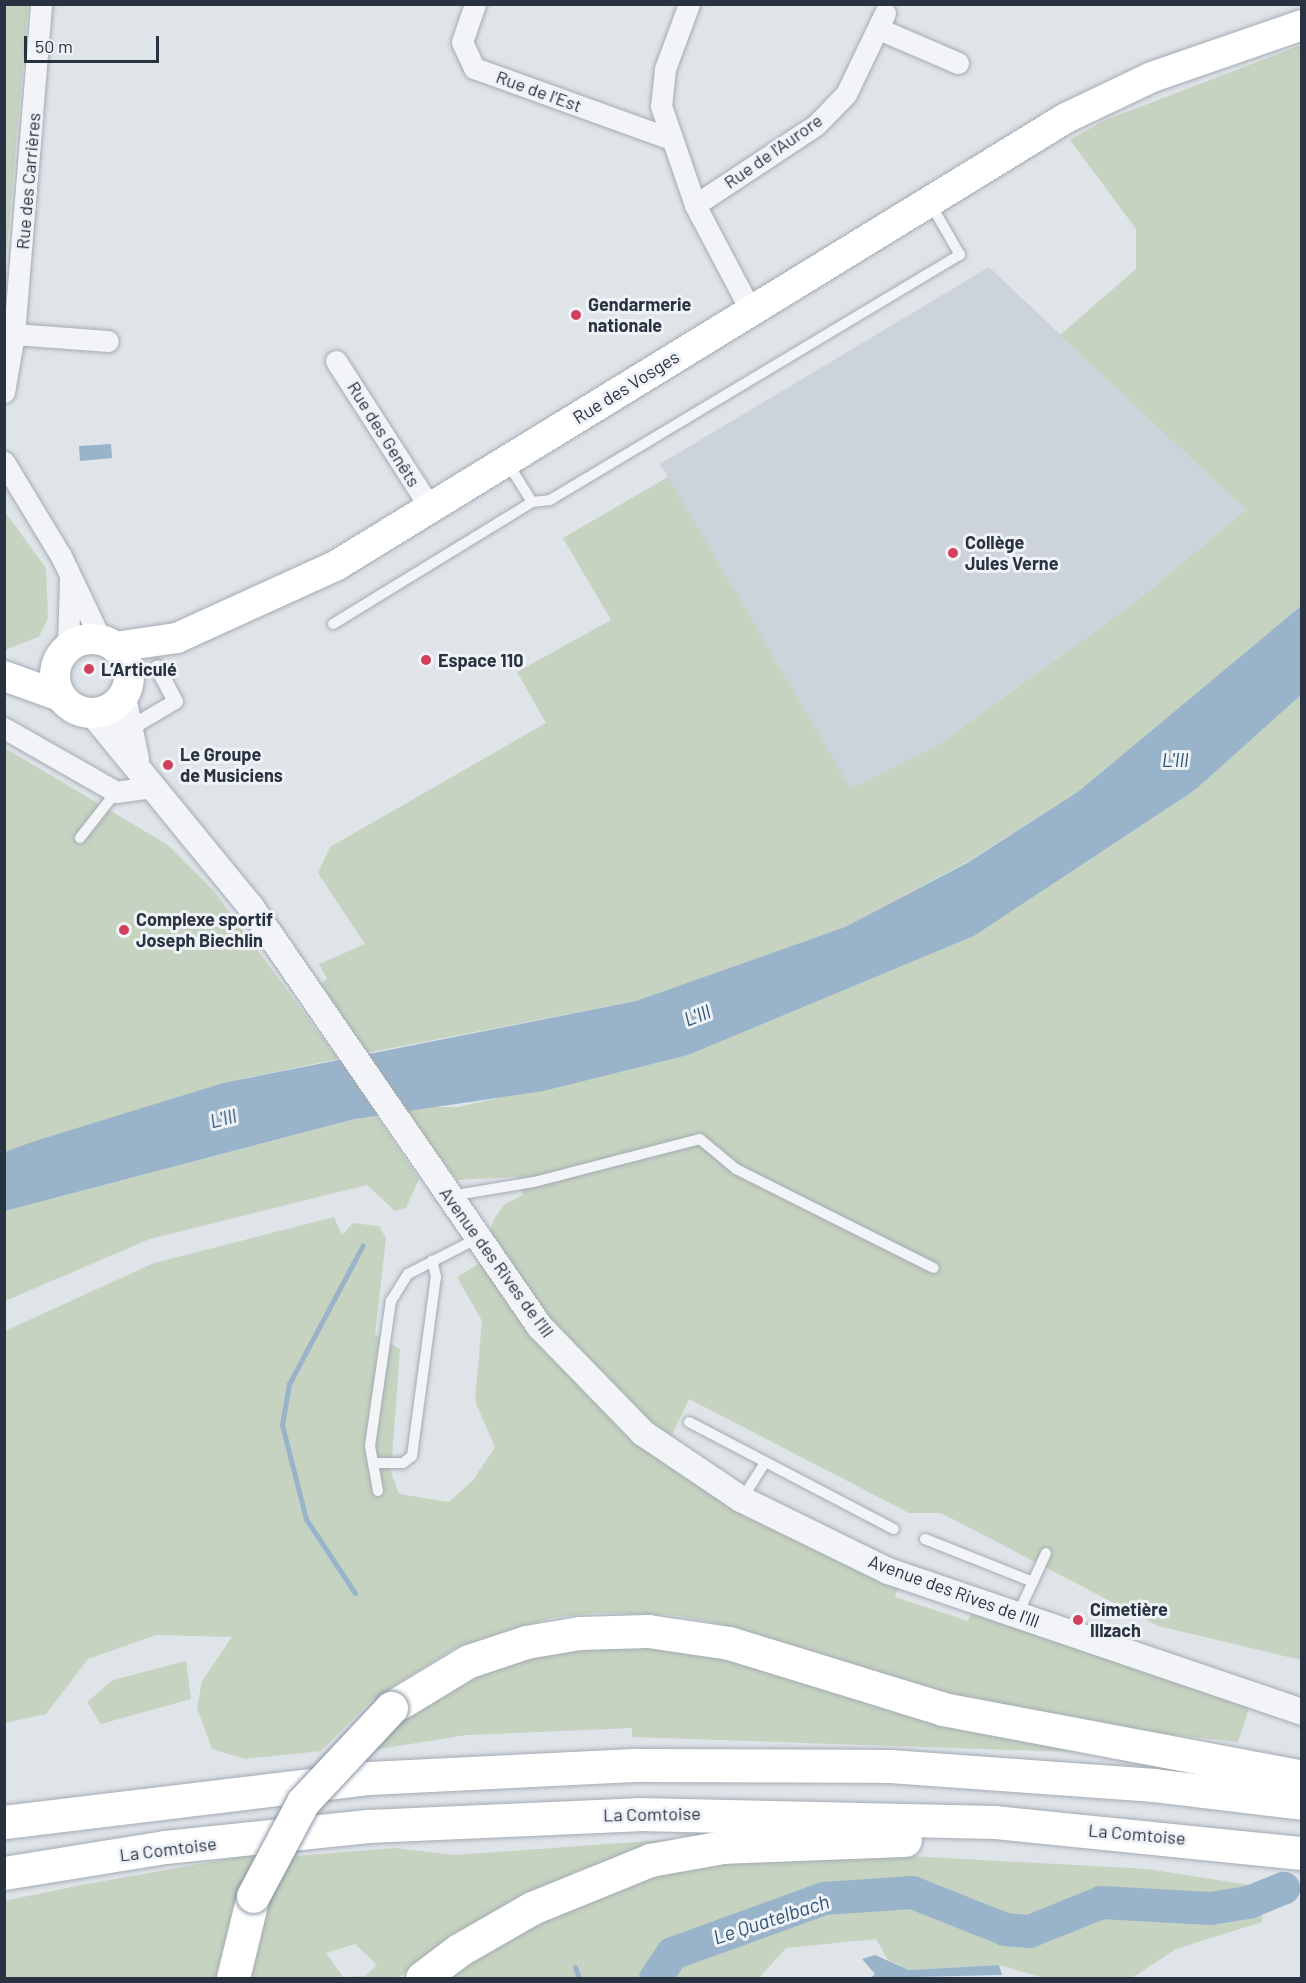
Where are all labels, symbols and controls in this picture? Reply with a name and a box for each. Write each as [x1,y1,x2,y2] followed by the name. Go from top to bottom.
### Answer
[27,24,162,62] scale bar
[35,35,73,57] text: 50 m
[493,66,585,116] street label: Rue de l'Est
[720,109,826,193] street label: Rue de l'Aurore
[11,112,45,250] street label: Rue des Carrières
[588,294,691,336] place label: Gendarmerie nationale
[569,308,583,322] marker: Gendarmerie nationale
[569,346,683,428] street label: Rue des Vosges
[343,377,425,491] street label: Rue des Genêts
[965,532,1058,574] place label: Collège Jules Verne
[946,546,960,560] marker: Collège Jules Verne
[438,649,523,671] place label: Espace 110
[419,653,433,667] marker: Espace 110
[101,658,177,680] place label: L’Articulé
[82,662,96,676] marker: L’Articulé
[180,744,283,786] place label: Le Groupe de Musiciens
[1162,747,1188,771] water label: L'Ill
[161,758,175,772] marker: Le Groupe de Musiciens
[136,909,273,952] place label: Complexe sportif Joseph Biechlin
[117,923,131,937] marker: Complexe sportif Joseph Biechlin
[680,999,714,1031] water label: L'Ill
[207,1103,239,1133] water label: L'Ill
[435,1183,559,1341] street label: Avenue des Rives de l'Ill
[866,1550,1042,1632] street label: Avenue des Rives de l'Ill
[1090,1599,1168,1642] place label: Cimetière Illzach
[1071,1613,1085,1627] marker: Cimetière Illzach
[603,1802,701,1826] street label: La Comtoise
[1087,1819,1187,1849] street label: La Comtoise
[118,1832,218,1866] street label: La Comtoise
[710,1889,832,1949] water label: Le Quatelbach

